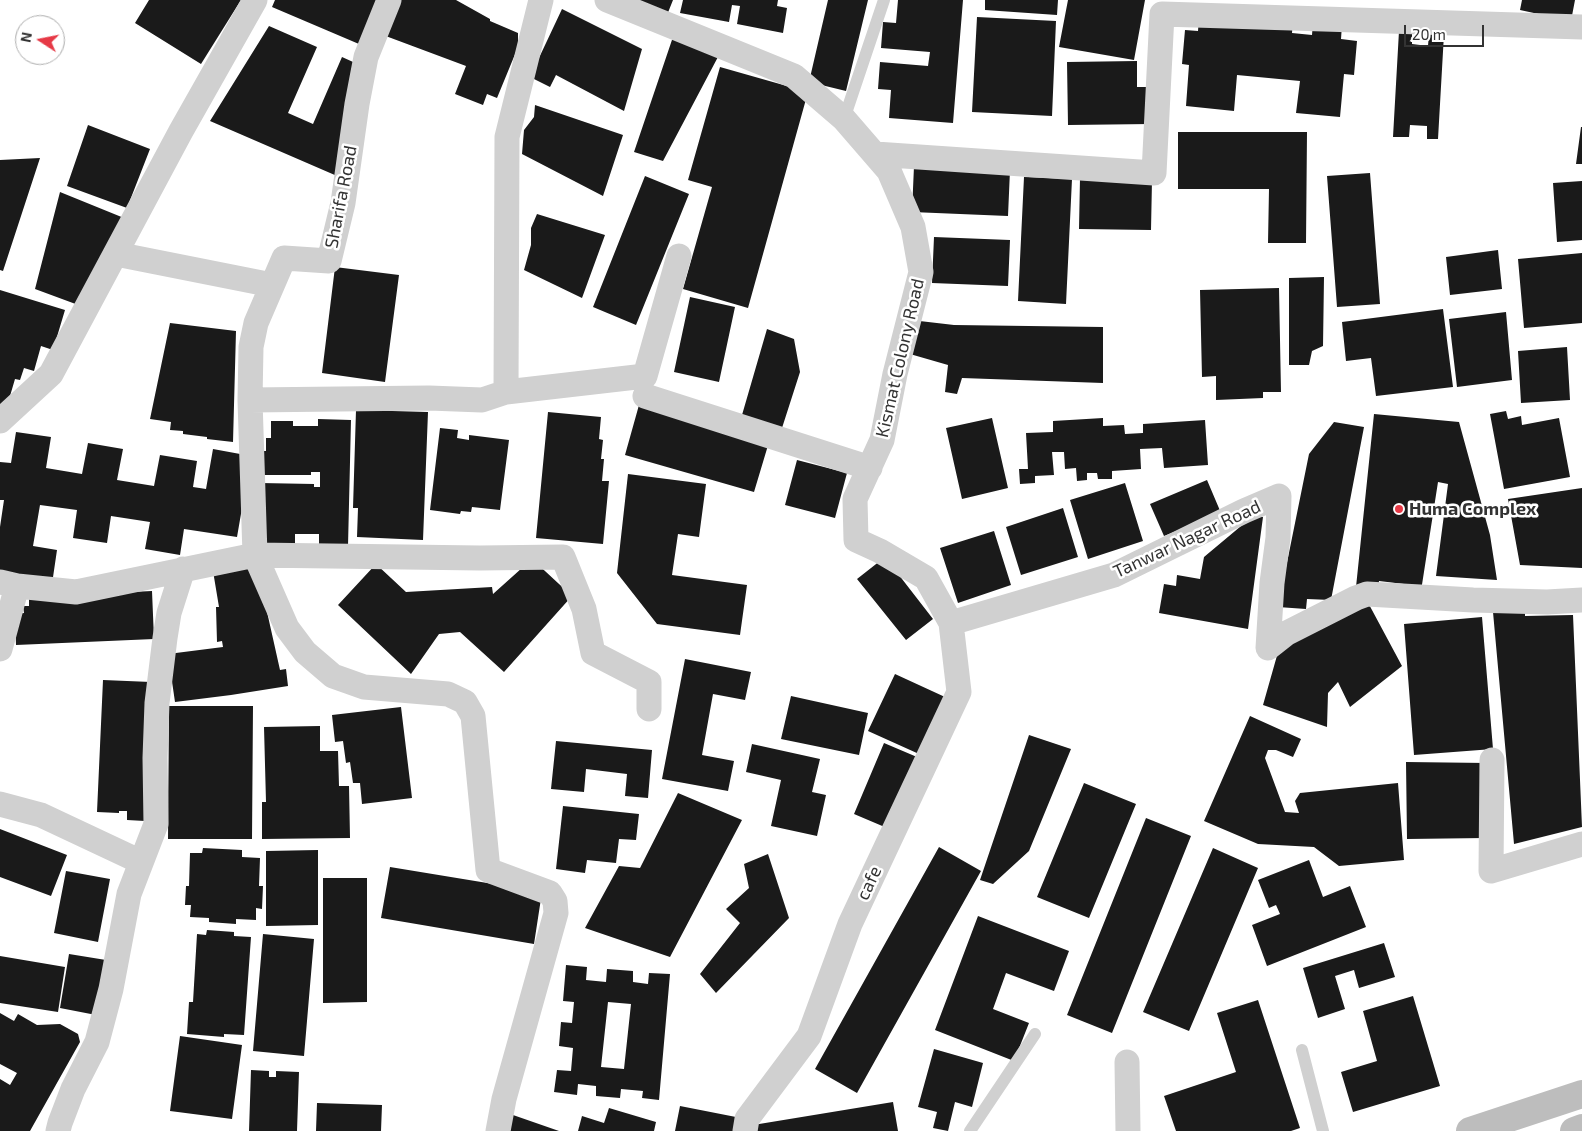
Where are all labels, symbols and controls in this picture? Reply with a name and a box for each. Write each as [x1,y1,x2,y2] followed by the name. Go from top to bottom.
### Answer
[15,15,65,65] north arrow
[1407,15,1487,47] scale bar
[1412,25,1446,43] text: 20 m
[16,31,35,44] text: N
[320,144,362,250] street label: Sharifa Road
[871,277,929,439] street label: Kismat Colony Road
[1110,495,1264,583] street label: Tanwar Nagar Road
[1409,498,1536,520] place label: Huma Complex
[1393,503,1405,515] marker: Huma Complex
[852,863,886,903] street label: cafe

